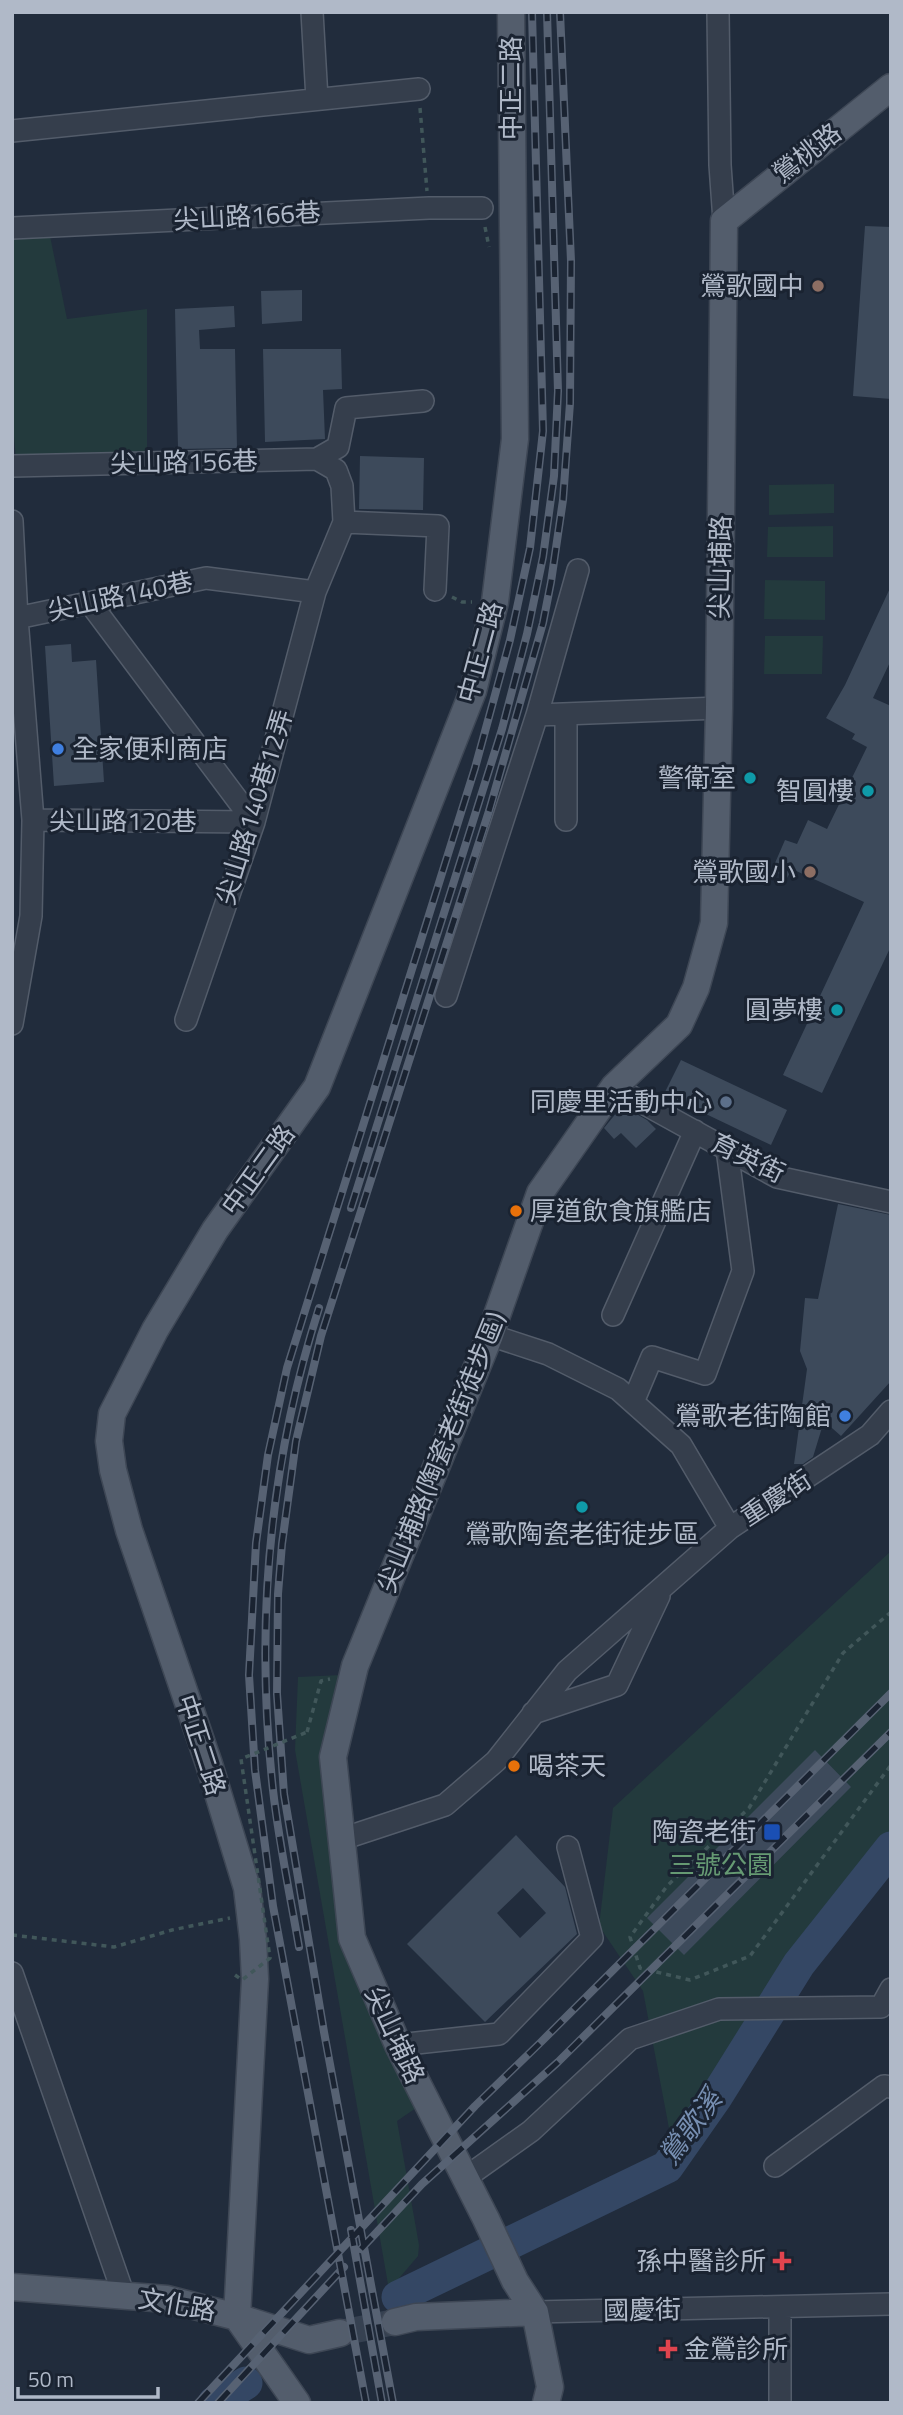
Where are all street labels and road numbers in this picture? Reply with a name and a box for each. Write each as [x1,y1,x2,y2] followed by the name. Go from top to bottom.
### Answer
[491,36,530,140] street label: 中正二路
[764,113,849,192] street label: 鶯桃路
[172,192,322,239] street label: 尖山路166巷
[110,441,258,482] street label: 尖山路156巷
[699,515,740,619] street label: 尖山埔路
[44,561,196,630] street label: 尖山路140巷
[447,597,512,707] street label: 中正二路
[205,704,302,910] street label: 尖山路140巷12弄
[49,801,197,840] street label: 尖山路120巷
[211,1116,304,1223] street label: 中正二路
[705,1123,792,1192] street label: 育英街
[366,1306,515,1598] street label: 尖山埔路(陶瓷老街徒步區)
[732,1460,819,1535] street label: 重慶街
[167,1689,236,1800] street label: 中正二路
[356,1979,435,2090] street label: 尖山埔路
[135,2279,219,2330] street label: 文化路
[603,2289,681,2330] street label: 國慶街

